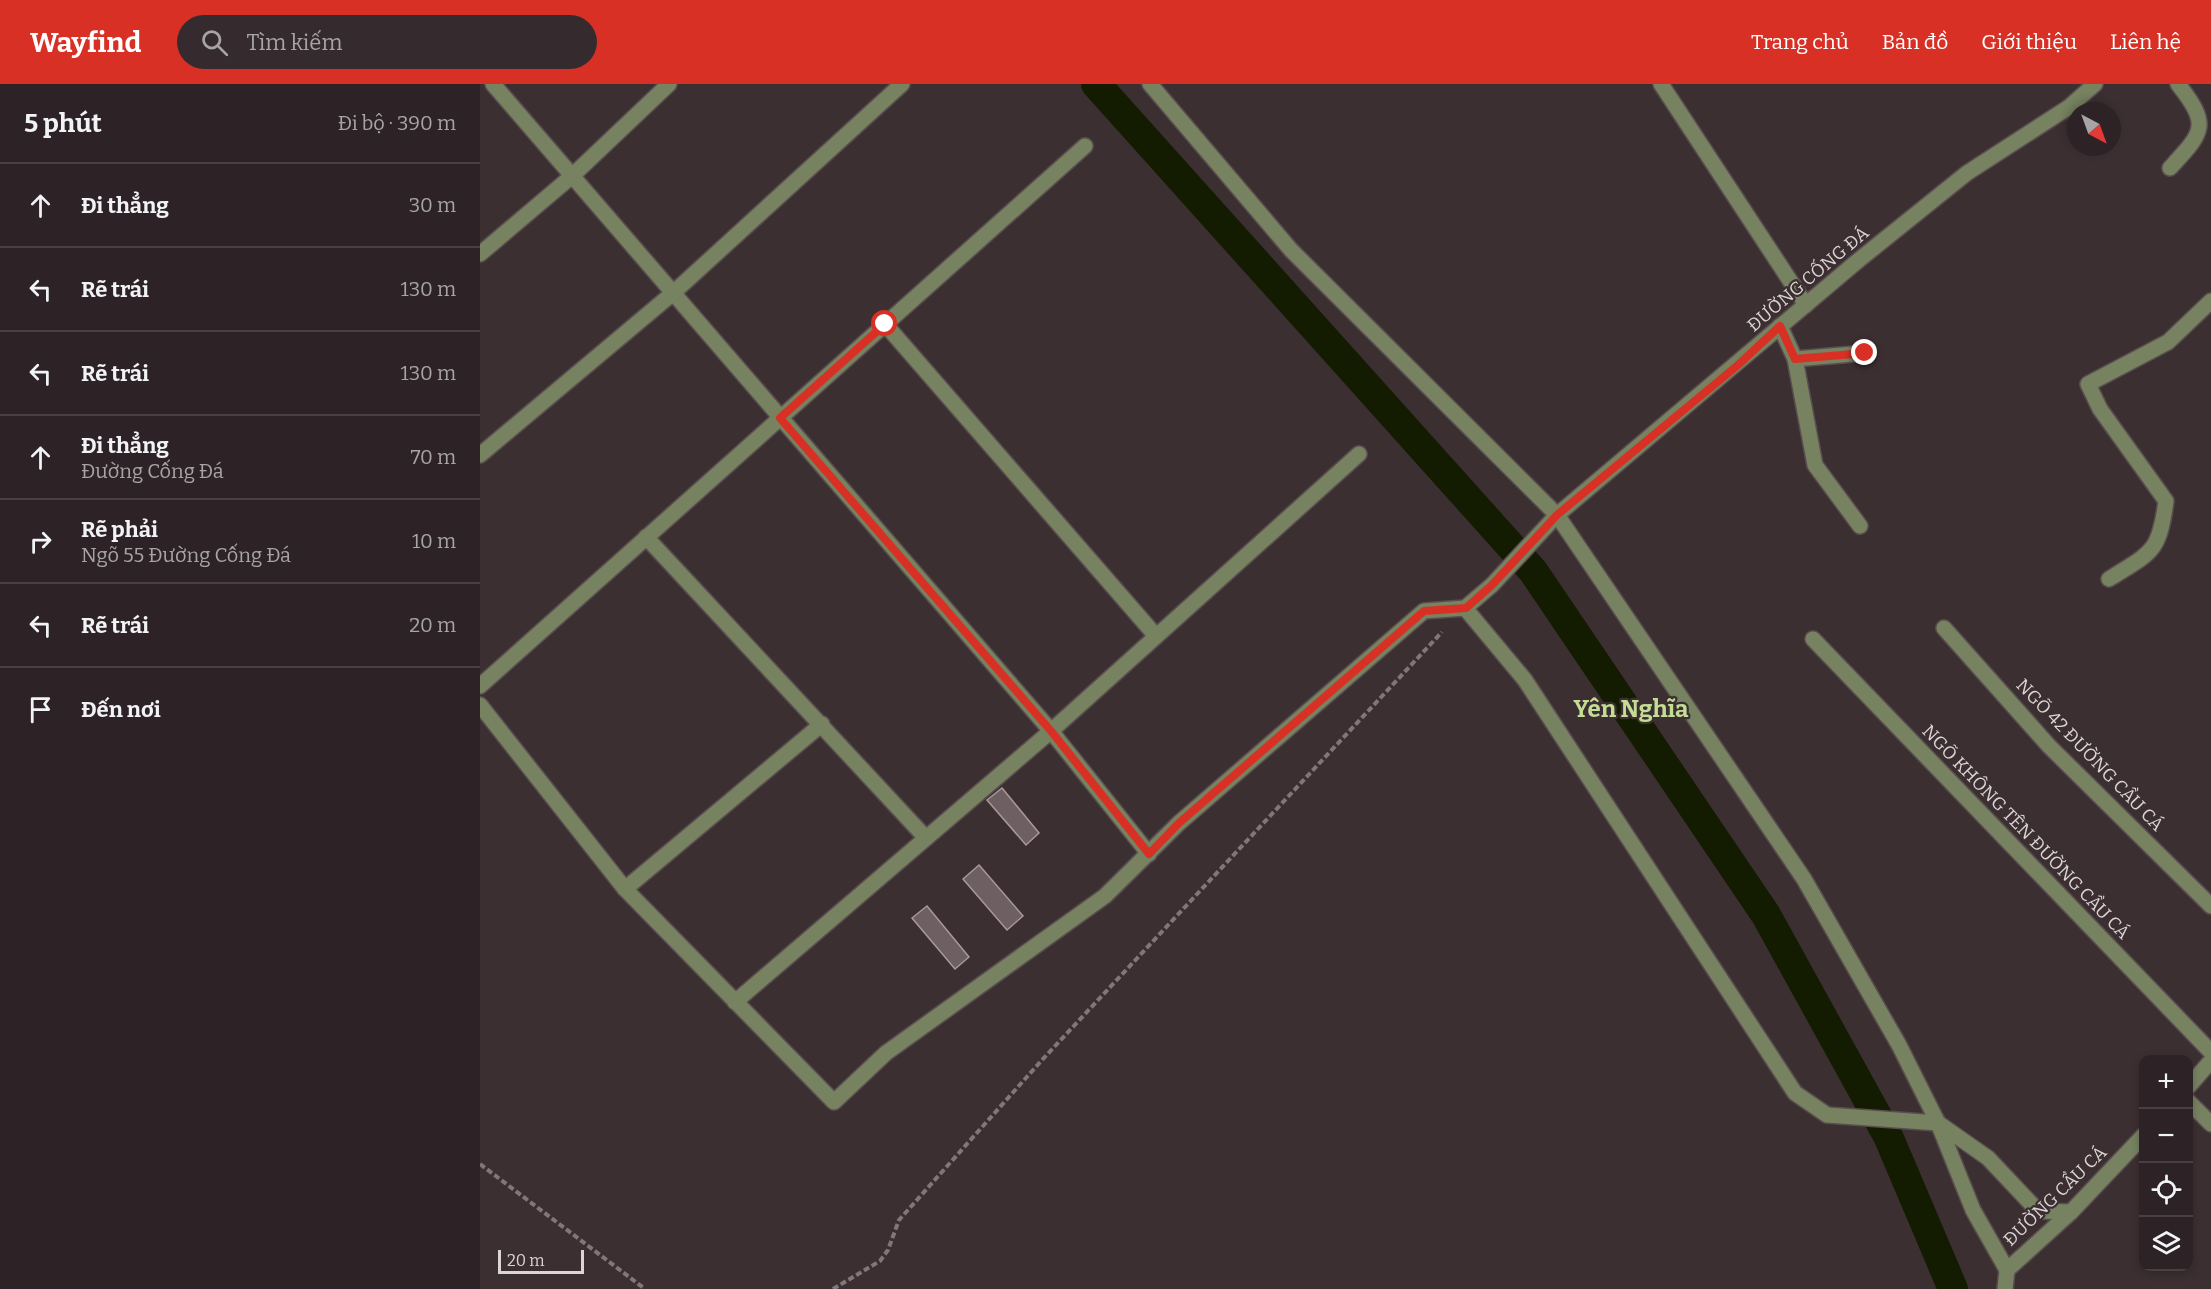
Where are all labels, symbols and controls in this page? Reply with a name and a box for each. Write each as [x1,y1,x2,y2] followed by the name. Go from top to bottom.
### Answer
[177,15,597,69] search box
[30,26,141,59] text: Wayfind
[198,26,231,59] icon: search
[246,29,342,56] text: Tìm kiếm
[1751,29,1849,55] text: Trang chủ
[1882,29,1948,55] text: Bản đồ
[1981,29,2077,55] text: Giới thiệu
[2110,29,2181,55] text: Liên hệ
[2067,102,2121,156] north arrow
[24,108,102,139] text: 5 phút
[338,111,456,135] text: Đi bộ · 390 m
[24,189,57,222] icon: ahead
[81,192,169,219] text: Đi thẳng
[409,193,456,217] text: 30 m
[1741,220,1873,336] street label: ĐƯỜNG CỐNG ĐÁ
[24,273,57,306] icon: left
[81,276,149,303] text: Rẽ trái
[401,277,456,301] text: 130 m
[871,310,897,336] route start
[1851,339,1877,365] route end
[24,357,57,390] icon: left
[81,360,149,387] text: Rẽ trái
[401,361,456,385] text: 130 m
[81,432,169,459] text: Đi thẳng
[24,441,57,474] icon: ahead
[410,445,456,469] text: 70 m
[81,459,224,483] text: Đường Cống Đá
[81,516,158,543] text: Rẽ phải
[24,525,57,558] icon: right
[412,529,456,553] text: 10 m
[81,543,291,567] text: Ngõ 55 Đường Cống Đá
[24,609,57,642] icon: left
[81,612,149,639] text: Rẽ trái
[409,613,456,637] text: 20 m
[2012,673,2170,836] street label: NGÕ 42 ĐƯỜNG CẦU CÁ
[24,693,57,726] icon: arrive
[1573,695,1689,723] district label: Yên Nghĩa
[81,696,161,723] text: Đến nơi
[1918,719,2136,944] street label: NGÕ KHÔNG TÊN ĐƯỜNG CẦU CÁ
[2139,1055,2193,1271] map controls
[2139,1055,2193,1109] button: +
[2139,1109,2193,1163] button: −
[1998,1140,2111,1251] street label: ĐƯỜNG CẦU CÁ
[2139,1163,2193,1217] button: locate
[2139,1217,2193,1271] button: layers
[498,1247,584,1274] scale bar
[507,1251,544,1270] text: 20 m

